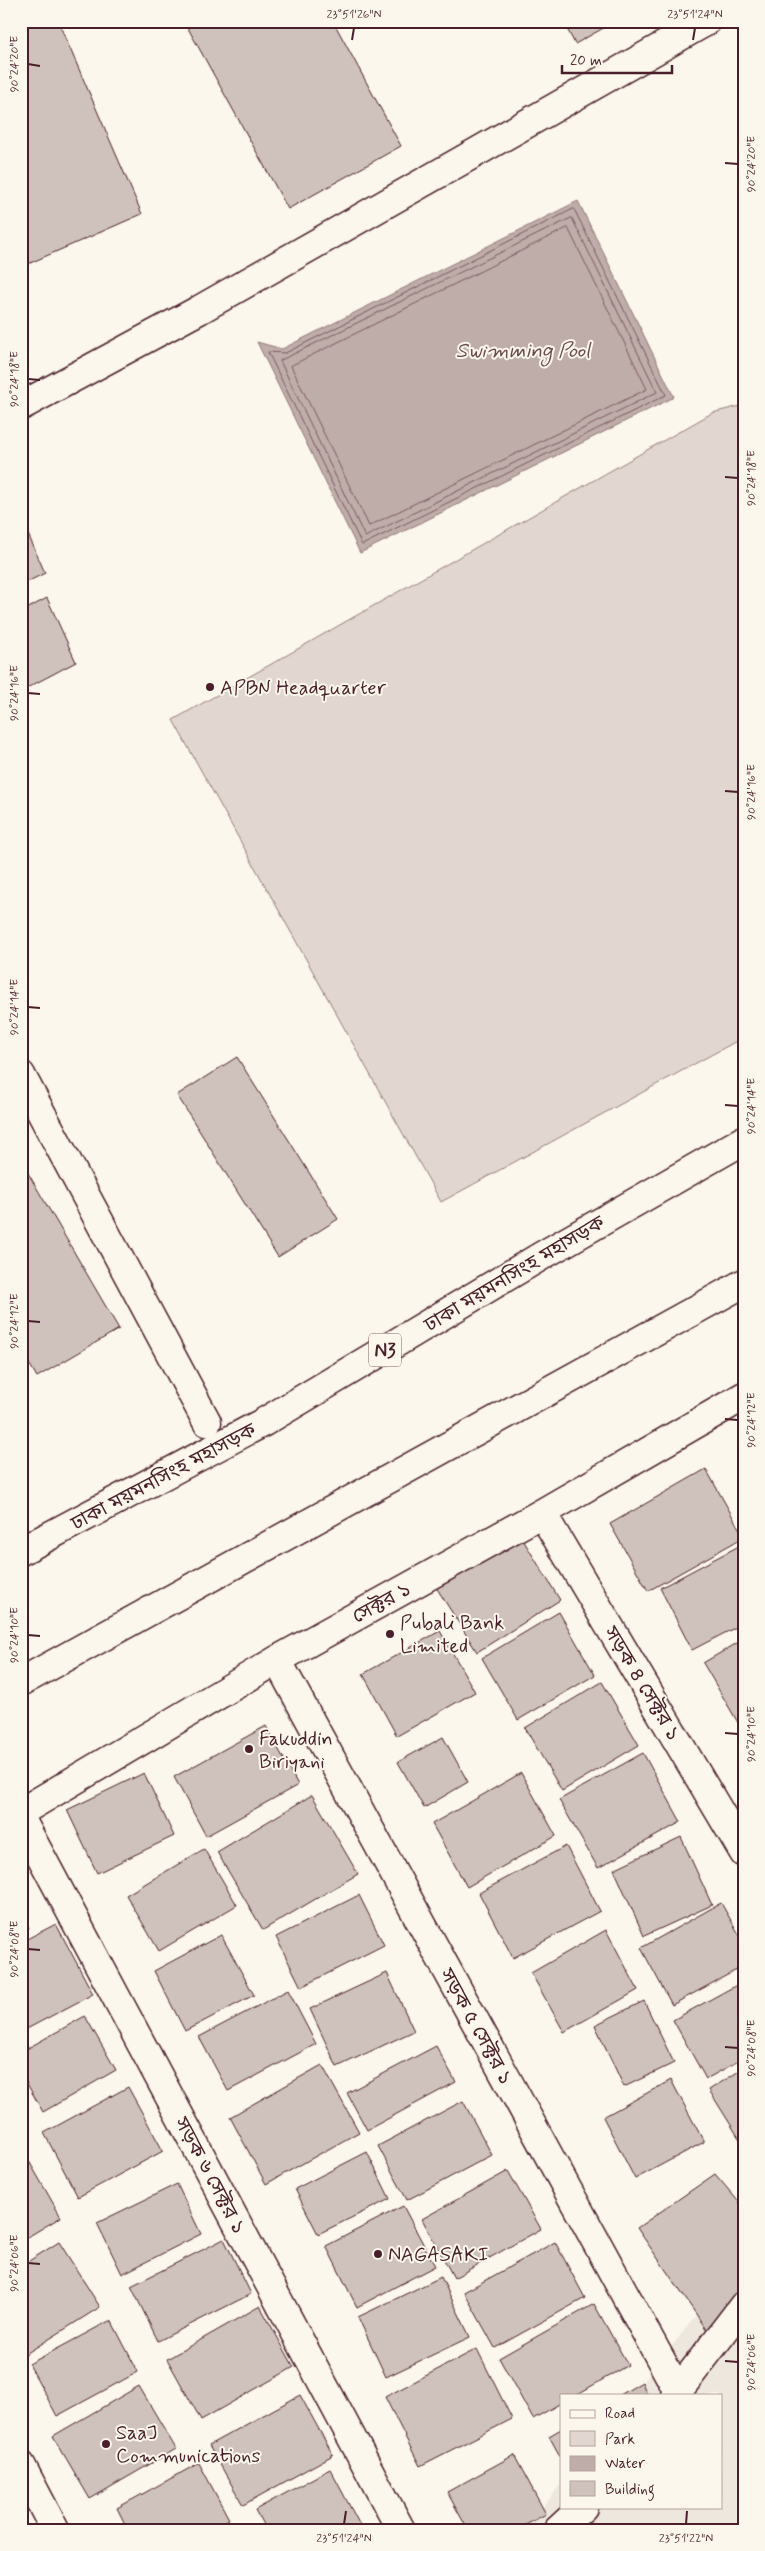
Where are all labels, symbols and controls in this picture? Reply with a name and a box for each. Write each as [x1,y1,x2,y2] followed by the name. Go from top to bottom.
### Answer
[327,7,381,23] text: 23°51'26"N
[667,7,723,23] text: 23°51'24"N
[7,36,23,92] text: 90°24'20"E
[562,42,672,74] scale bar
[570,51,602,71] text: 20 m
[744,136,760,192] text: 90°24'20"E
[456,337,592,367] water label: Swimming Pool
[7,351,23,407] text: 90°24'18"E
[744,450,760,506] text: 90°24'18"E
[7,665,23,721] text: 90°24'16"E
[220,675,387,702] place label: APBN Headquarter
[204,681,216,693] marker: APBN Headquarter
[744,764,760,820] text: 90°24'16"E
[7,979,23,1035] text: 90°24'14"E
[744,1078,760,1134] text: 90°24'14"E
[419,1209,611,1339] street label: ঢাকা ময়মনসিংহ মহাসড়ক
[7,1293,23,1349] text: 90°24'12"E
[369,1334,401,1366] road number: N3
[744,1392,760,1448] text: 90°24'12"E
[66,1417,262,1538] street label: ঢাকা ময়মনসিংহ মহাসড়ক
[347,1576,416,1630] street label: সেক্টর ১
[7,1607,23,1663] text: 90°24'10"E
[400,1610,504,1660] place label: Pubali Bank Limited
[596,1621,686,1746] street label: সড়ক ৪ সেক্টর ১
[384,1628,396,1640] marker: Pubali Bank Limited
[744,1706,760,1762] text: 90°24'10"E
[259,1726,333,1776] place label: Fakuddin Biriyani
[243,1743,255,1755] marker: Fakuddin Biriyani
[7,1920,23,1978] text: 90°24'08"E
[432,1963,519,2090] street label: সড়ক ৫ সেক্টর ১
[744,2019,760,2077] text: 90°24'08"E
[167,2112,252,2239] street label: সড়ক ৬ সেক্টর ১
[7,2234,23,2292] text: 90°24'06"E
[388,2242,489,2269] place label: NAGASAKI
[372,2248,384,2260] marker: NAGASAKI
[744,2333,760,2391] text: 90°24'06"E
[560,2394,722,2508] legend
[605,2404,635,2424] text: Road
[116,2420,260,2470] place label: SaaJ Communications
[605,2430,635,2450] text: Park
[100,2438,112,2450] marker: SaaJ Communications
[605,2454,645,2474] text: Water
[605,2480,655,2501] text: Building
[316,2531,372,2547] text: 23°51'24"N
[659,2531,713,2547] text: 23°51'22"N

